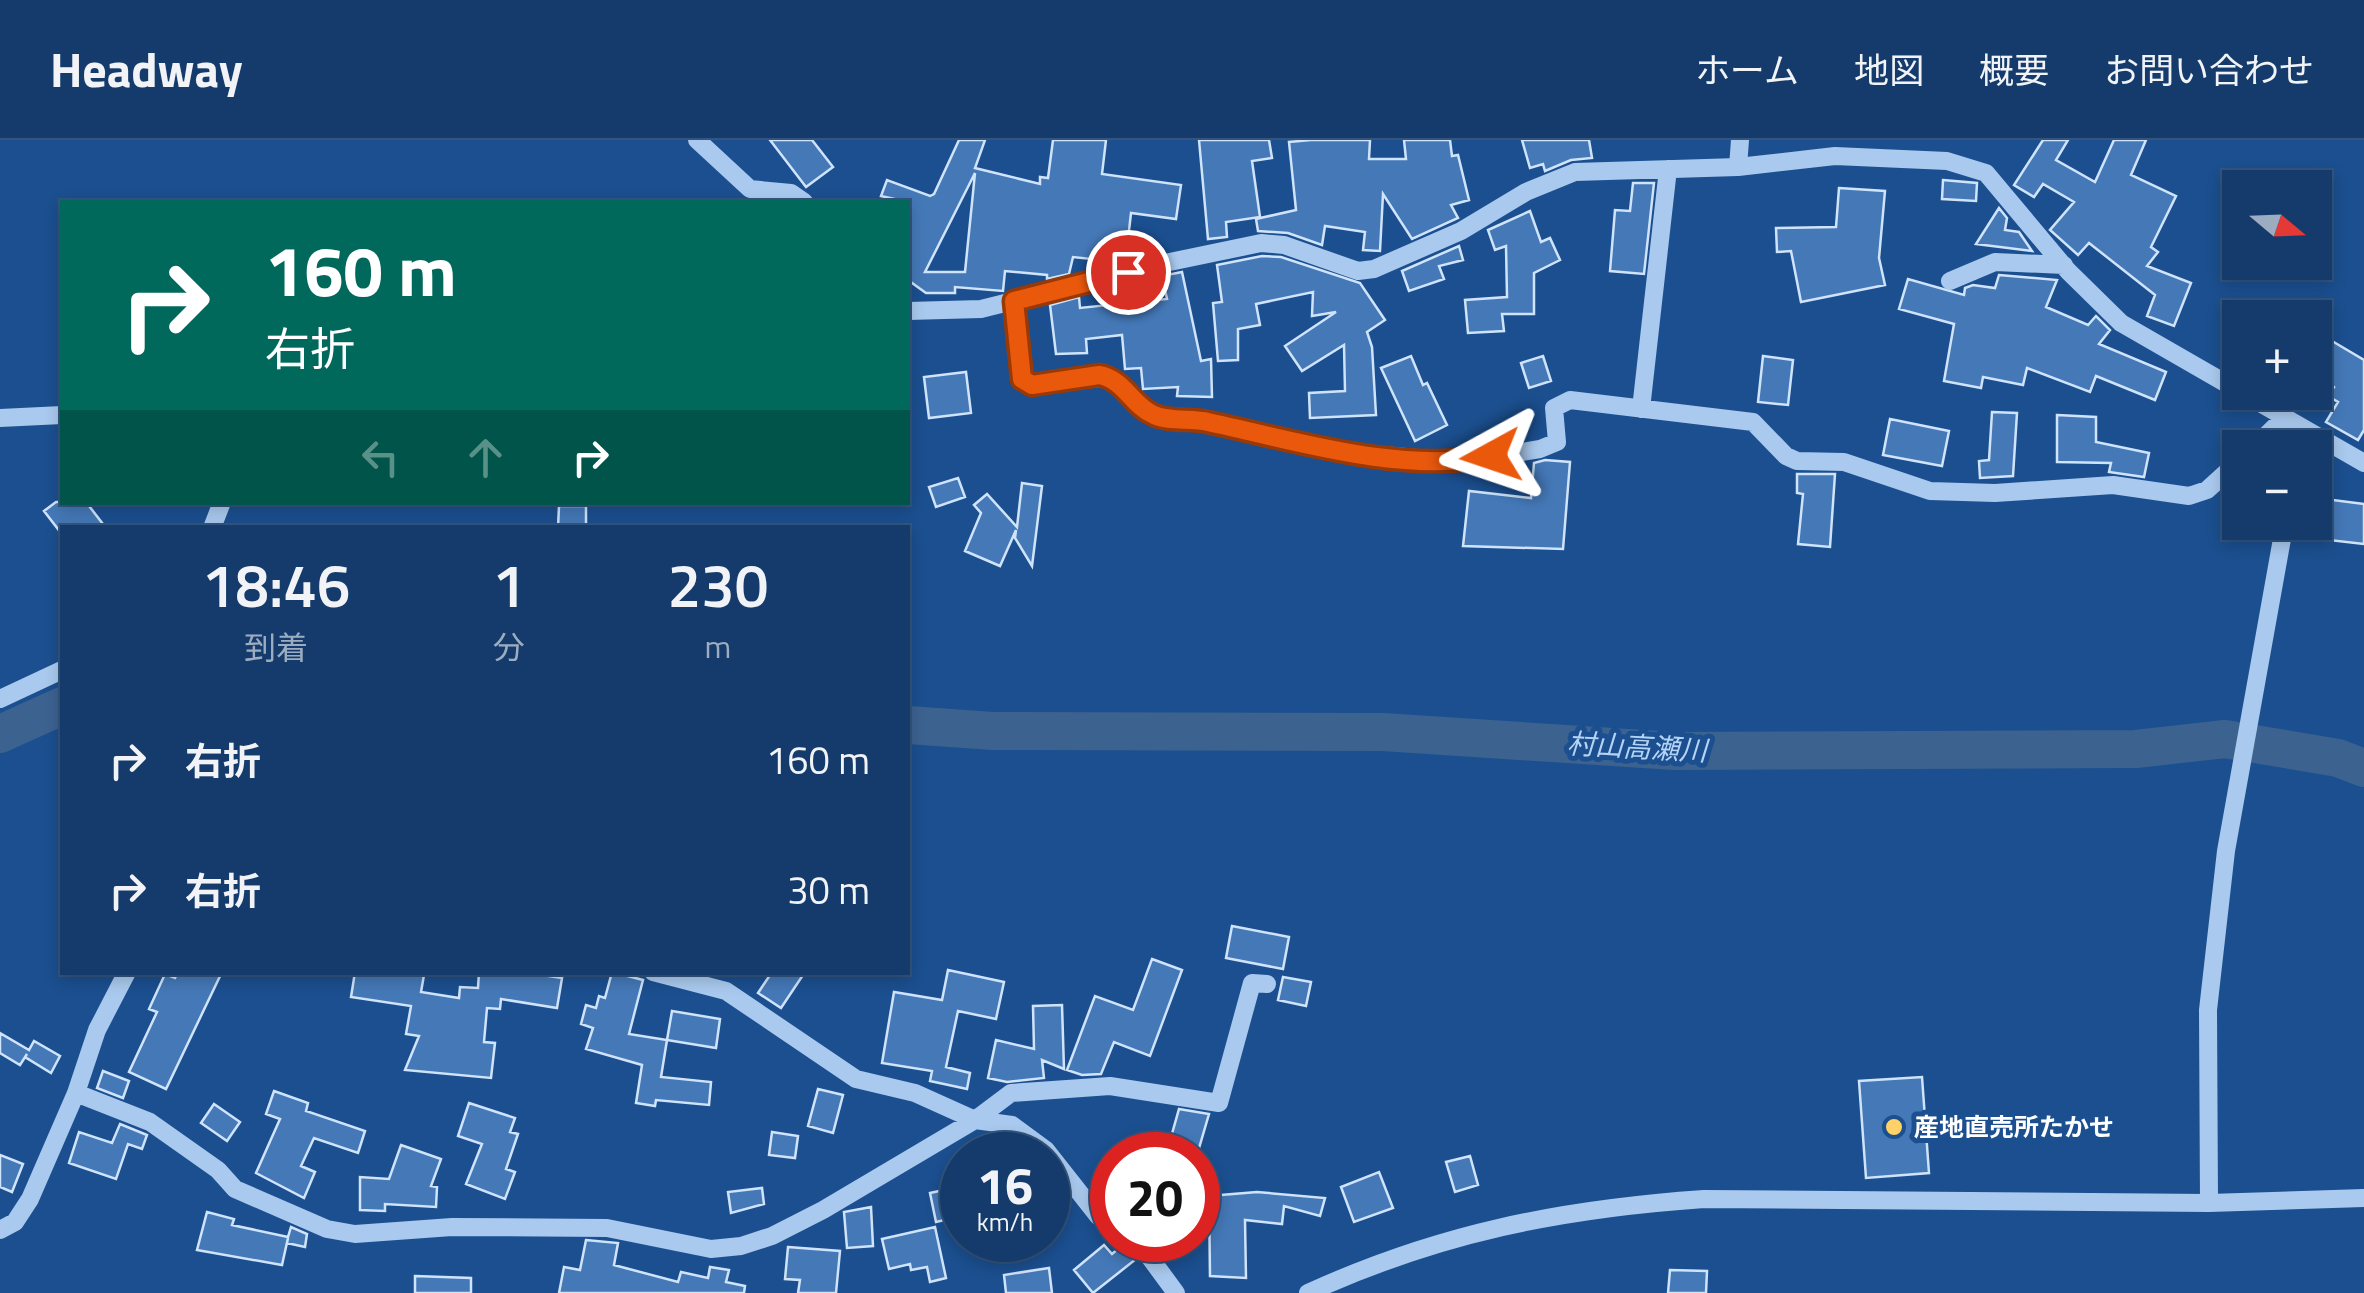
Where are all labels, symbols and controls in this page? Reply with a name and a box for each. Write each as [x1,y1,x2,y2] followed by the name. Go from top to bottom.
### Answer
[50,33,243,106] text: Headway
[1695,43,1799,97] text: ホーム
[1854,43,1924,97] text: 地図
[1979,43,2049,97] text: 概要
[2104,43,2314,97] text: お問い合わせ
[2222,170,2332,280] north arrow
[2222,170,2332,540] map controls
[265,217,457,323] text: 160 m
[1086,230,1171,315] pin
[100,240,230,370] icon: right
[1101,245,1156,300] icon: arrive
[2222,300,2332,410] button: +
[265,314,355,382] text: 右折
[1439,404,1543,508] position arrow
[353,430,408,485] icon: left
[458,430,513,485] icon: ahead
[563,430,618,485] icon: right
[2222,430,2332,540] button: −
[202,539,350,630] text: 18:46
[492,539,526,630] text: 1
[667,539,768,630] text: 230
[704,622,731,670] text: m
[244,623,308,671] text: 到着
[493,623,525,671] text: 分
[1566,721,1711,772] water label: 村山高瀬川
[766,731,870,789] text: 160 m
[185,732,261,790] text: 右折
[100,733,155,788] icon: right
[787,861,870,919] text: 30 m
[185,862,261,920] text: 右折
[100,863,155,918] icon: right
[1914,1108,2114,1146] place label: 産地直売所たかせ
[1883,1116,1905,1138] marker: 産地直売所たかせ
[1090,1132,1220,1262] speed limit sign: 20
[977,1147,1033,1223] text: 16
[977,1203,1033,1241] text: km/h

